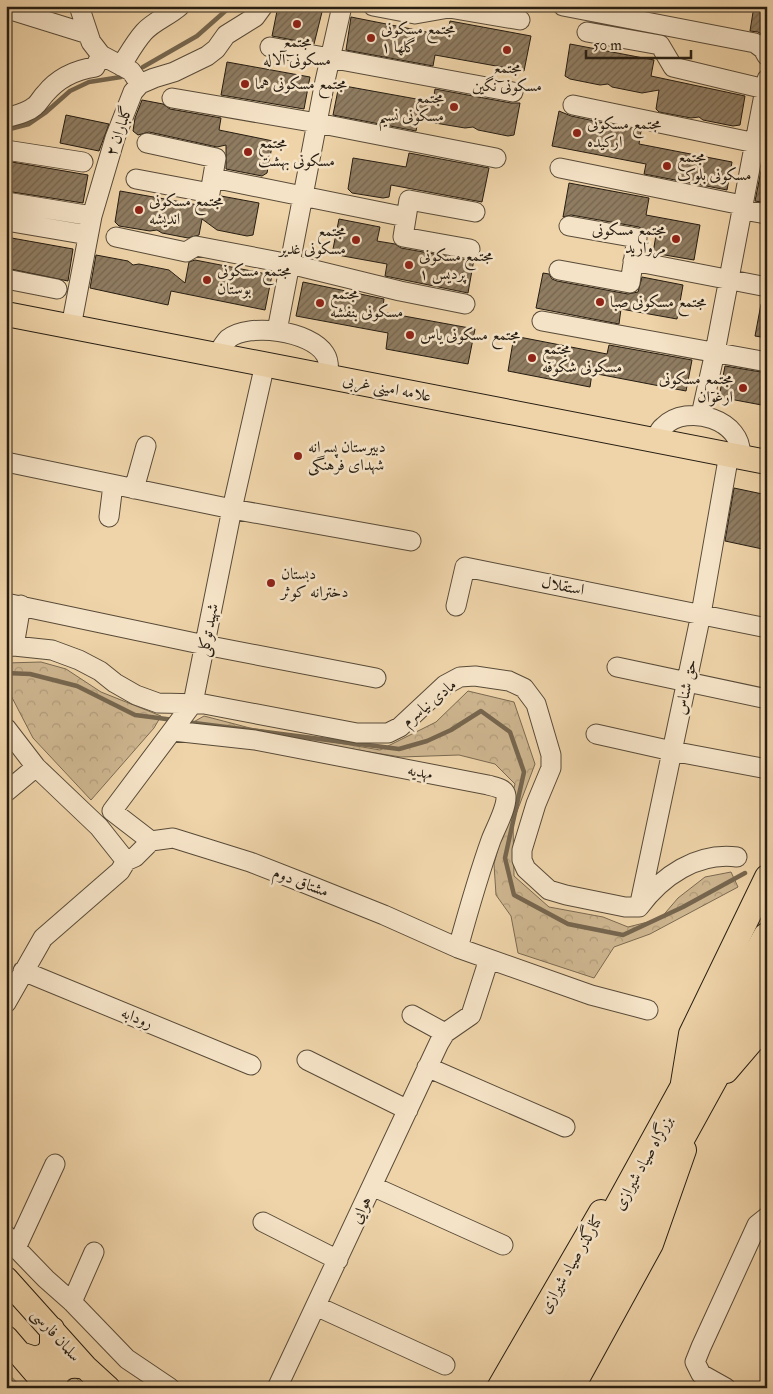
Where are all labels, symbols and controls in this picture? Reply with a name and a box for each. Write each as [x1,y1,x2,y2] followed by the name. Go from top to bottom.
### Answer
[291,18,303,30] marker: مجتمع مسکونی آلاله
[381,19,456,57] place label: مجتمع مسکونی گلها ۱
[586,28,690,60] scale bar
[263,32,331,70] place label: مجتمع مسکونی آلاله
[365,32,377,44] marker: مجتمع مسکونی گلها ۱
[593,36,622,55] text: 50 m
[501,44,513,56] marker: مجتمع مسکونی نگین
[472,58,542,96] place label: مجتمع مسکونی نگین
[255,74,347,99] place label: مجتمع مسکونی هما
[239,78,251,90] marker: مجتمع مسکونی هما
[378,88,444,132] place label: مجتمع مسکونی نسیم
[448,101,460,113] marker: مجتمع مسکونی نسیم
[101,103,137,159] street label: گلباران ۲
[587,114,662,152] place label: مجتمع مسکونی ارکیده
[571,127,583,139] marker: مجتمع مسکونی ارکیده
[258,133,335,171] place label: مجتمع مسکونی بهشت
[242,146,254,158] marker: مجتمع مسکونی بهشت
[677,147,751,185] place label: مجتمع مسکونی بلوک
[661,160,673,172] marker: مجتمع مسکونی بلوک
[149,191,224,229] place label: مجتمع مسکونی اندیشه
[133,204,145,216] marker: مجتمع مسکونی اندیشه
[592,220,666,259] place label: مجتمع مسکونی مروارید
[277,221,346,259] place label: مجتمع مسکونی غدیر
[670,233,682,245] marker: مجتمع مسکونی مروارید
[350,234,362,246] marker: مجتمع مسکونی غدیر
[419,246,494,284] place label: مجتمع مسکونی پردیس ۱
[403,259,415,271] marker: مجتمع مسکونی پردیس ۱
[217,261,292,299] place label: مجتمع مسکونی بوستان
[201,274,213,286] marker: مجتمع مسکونی بوستان
[330,284,403,322] place label: مجتمع مسکونی بنفشه
[610,292,707,317] place label: مجتمع مسکونی صبا
[594,296,606,308] marker: مجتمع مسکونی صبا
[314,297,326,309] marker: مجتمع مسکونی بنفشه
[420,325,520,350] place label: مجتمع مسکونی یاس
[404,329,416,341] marker: مجتمع مسکونی یاس
[542,339,622,377] place label: مجتمع مسکونی شکوفه
[526,352,538,364] marker: مجتمع مسکونی شکوفه
[659,369,733,407] place label: مجتمع مسکونی ارغوان
[341,370,433,407] street label: علامه امینی غربی
[737,382,749,394] marker: مجتمع مسکونی ارغوان
[308,437,386,476] place label: دبیرستان پسرانه شهدای فرهنگی
[292,450,304,462] marker: دبیرستان پسرانه شهدای فرهنگی
[279,564,348,602] place label: دبستان دخترانه کوثر
[540,572,586,600] street label: استقلال
[265,577,277,589] marker: دبستان دخترانه کوثر
[193,602,224,659] street label: شهید توکلی
[670,657,702,717] street label: حق شناس
[397,675,463,734] street label: مادی نیاسرم
[406,760,434,784] street label: مهدیه
[269,862,332,905] street label: مشتاق دوم
[118,1003,156,1033] street label: رودابه
[608,1112,677,1214] street label: بزرگراه صیاد شیرازی
[346,1193,376,1227] street label: هوایی
[533,1210,607,1317] street label: کنارگذر صیاد شیرازی
[26,1304,85,1366] street label: سلمان فارسی

